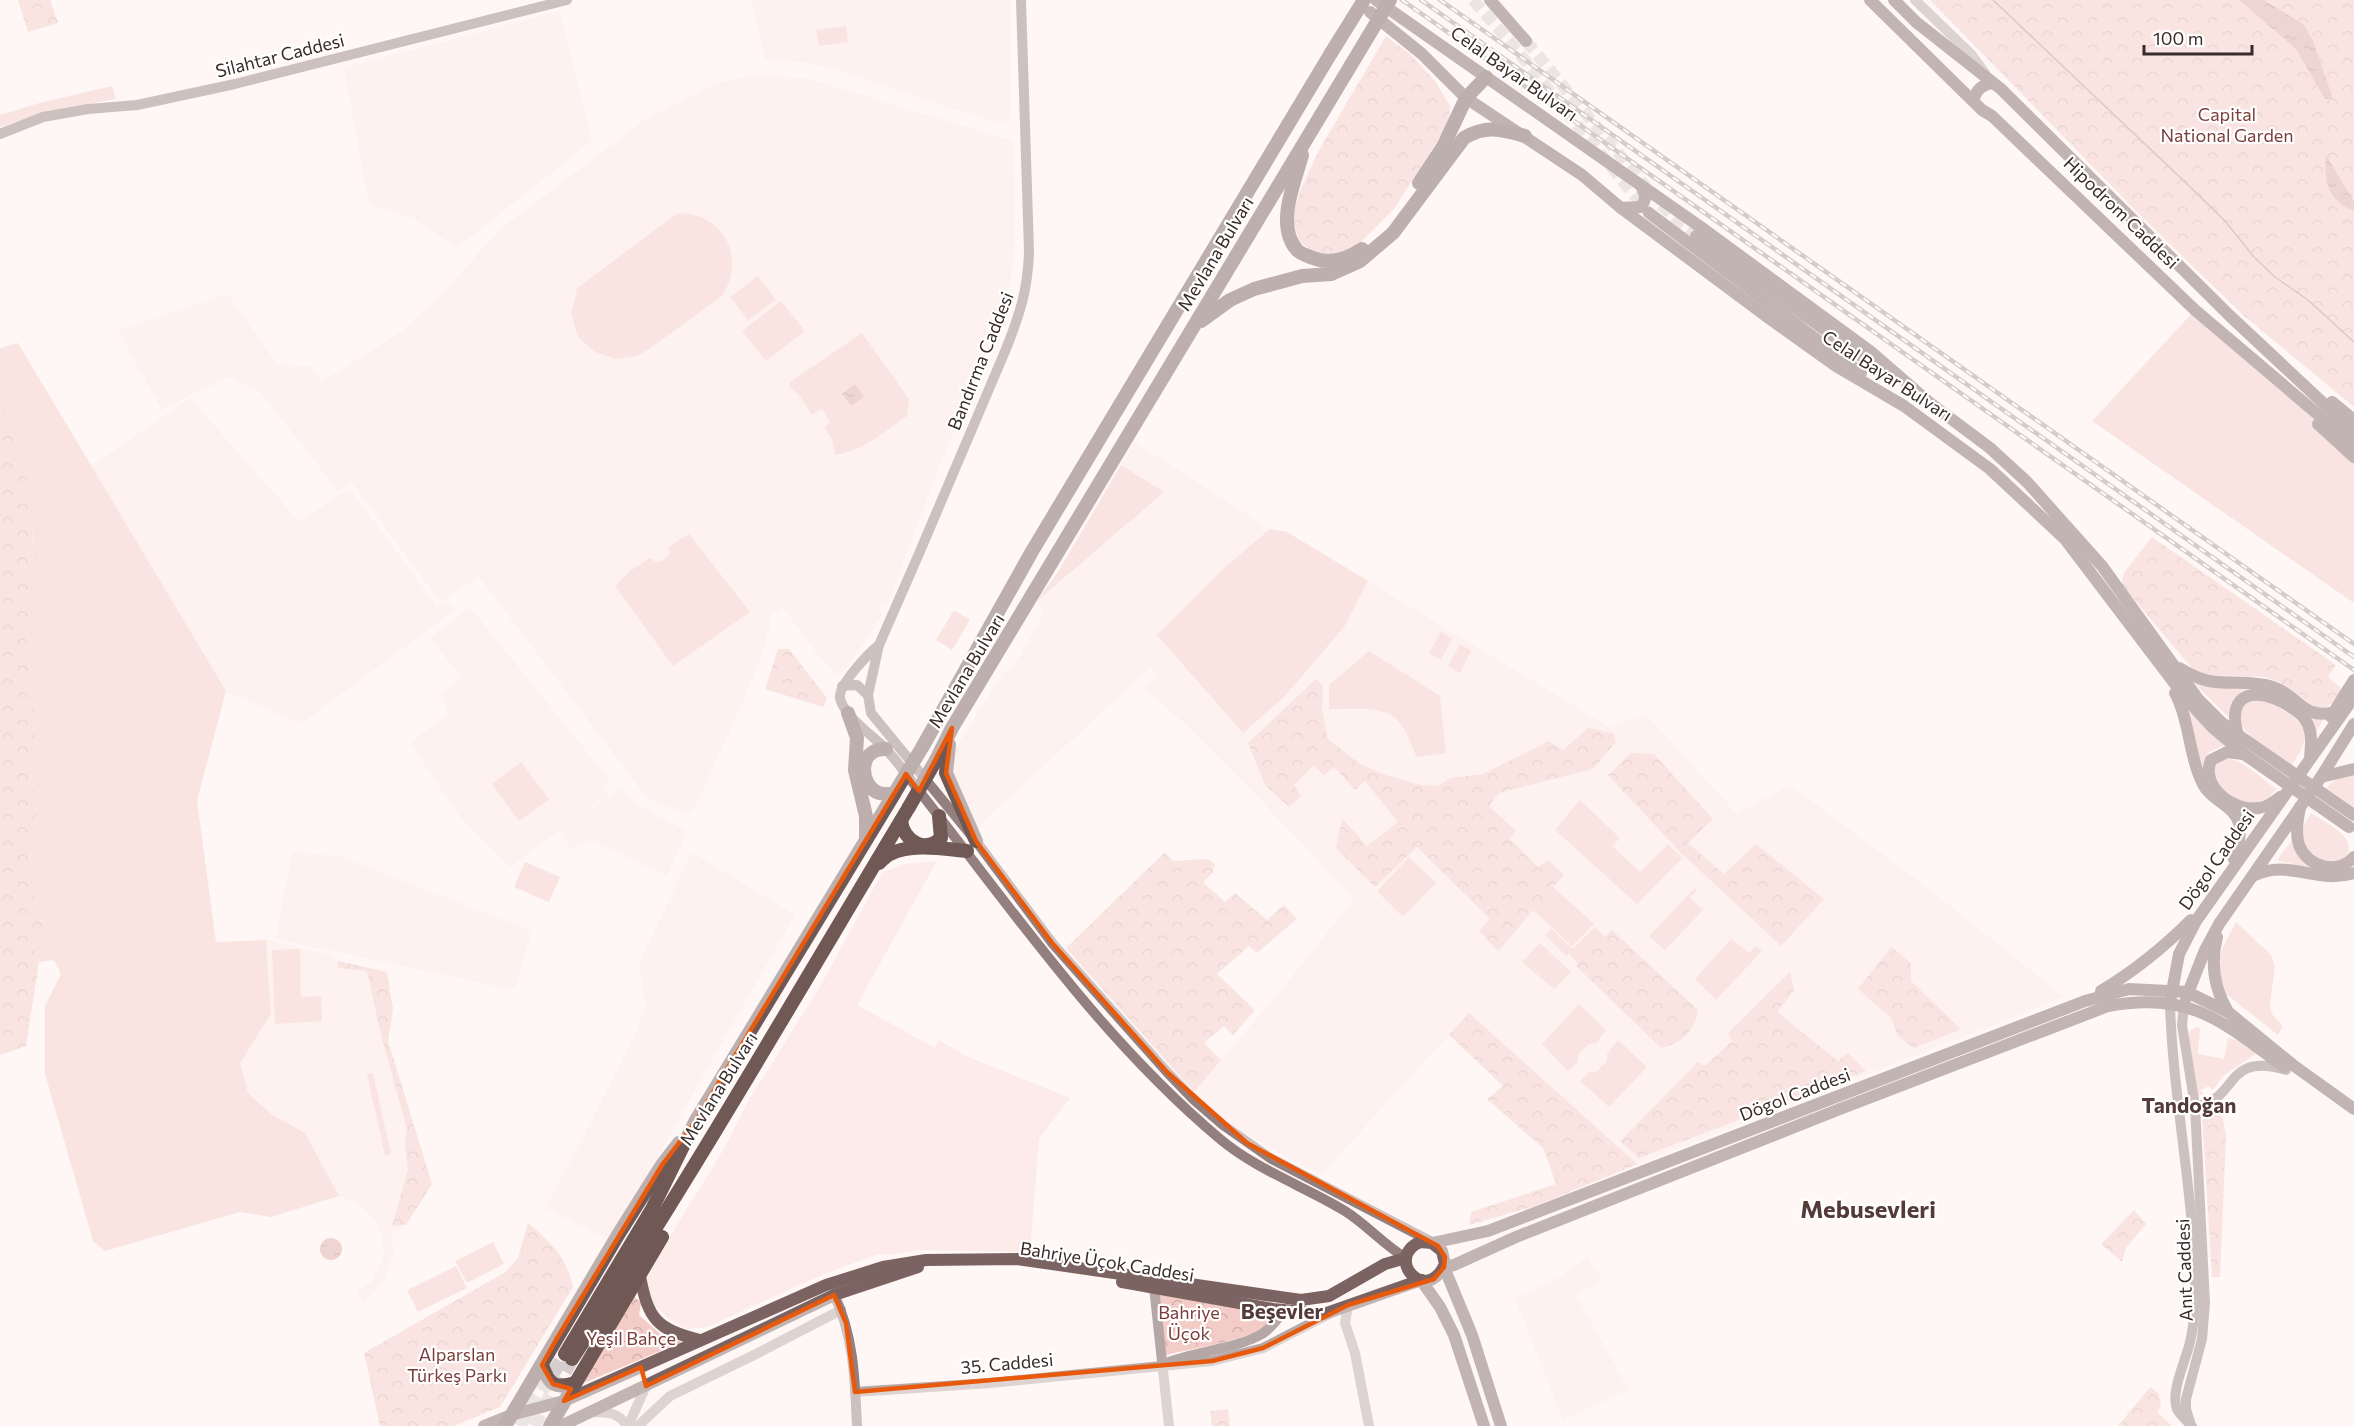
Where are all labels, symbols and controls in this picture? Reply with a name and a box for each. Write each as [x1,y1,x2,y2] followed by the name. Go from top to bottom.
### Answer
[2144,18,2252,56] scale bar
[1447,21,1582,125] street label: Celal Bayar Bulvarı
[2153,27,2203,49] text: 100 m
[213,28,346,82] street label: Silahtar Caddesi
[2160,103,2294,146] park label: Capital National Garden
[2060,152,2184,273] street label: Hipodrom Caddesi
[1172,192,1258,315] street label: Mevlana Bulvarı
[942,288,1018,433] street label: Bandırma Caddesi
[1818,325,1957,425] street label: Celal Bayar Bulvarı
[923,609,1009,732] street label: Mevlana Bulvarı
[2174,805,2259,914] street label: Dögol Caddesi
[675,1028,762,1149] street label: Mevlana Bulvarı
[1736,1063,1853,1125] street label: Dögol Caddesi
[2142,1092,2236,1117] district label: Tandoğan
[1800,1194,1936,1223] district label: Mebusevleri
[2171,1218,2197,1322] street label: Anıt Caddesi
[1019,1236,1196,1286] street label: Bahriye Üçok Caddesi
[1241,1298,1323,1323] district label: Beşevler
[1158,1301,1220,1344] park label: Bahriye Üçok
[586,1327,676,1349] park label: Yeşil Bahçe
[407,1343,507,1386] park label: Alparslan Türkeş Parkı
[960,1348,1054,1378] street label: 35. Caddesi

